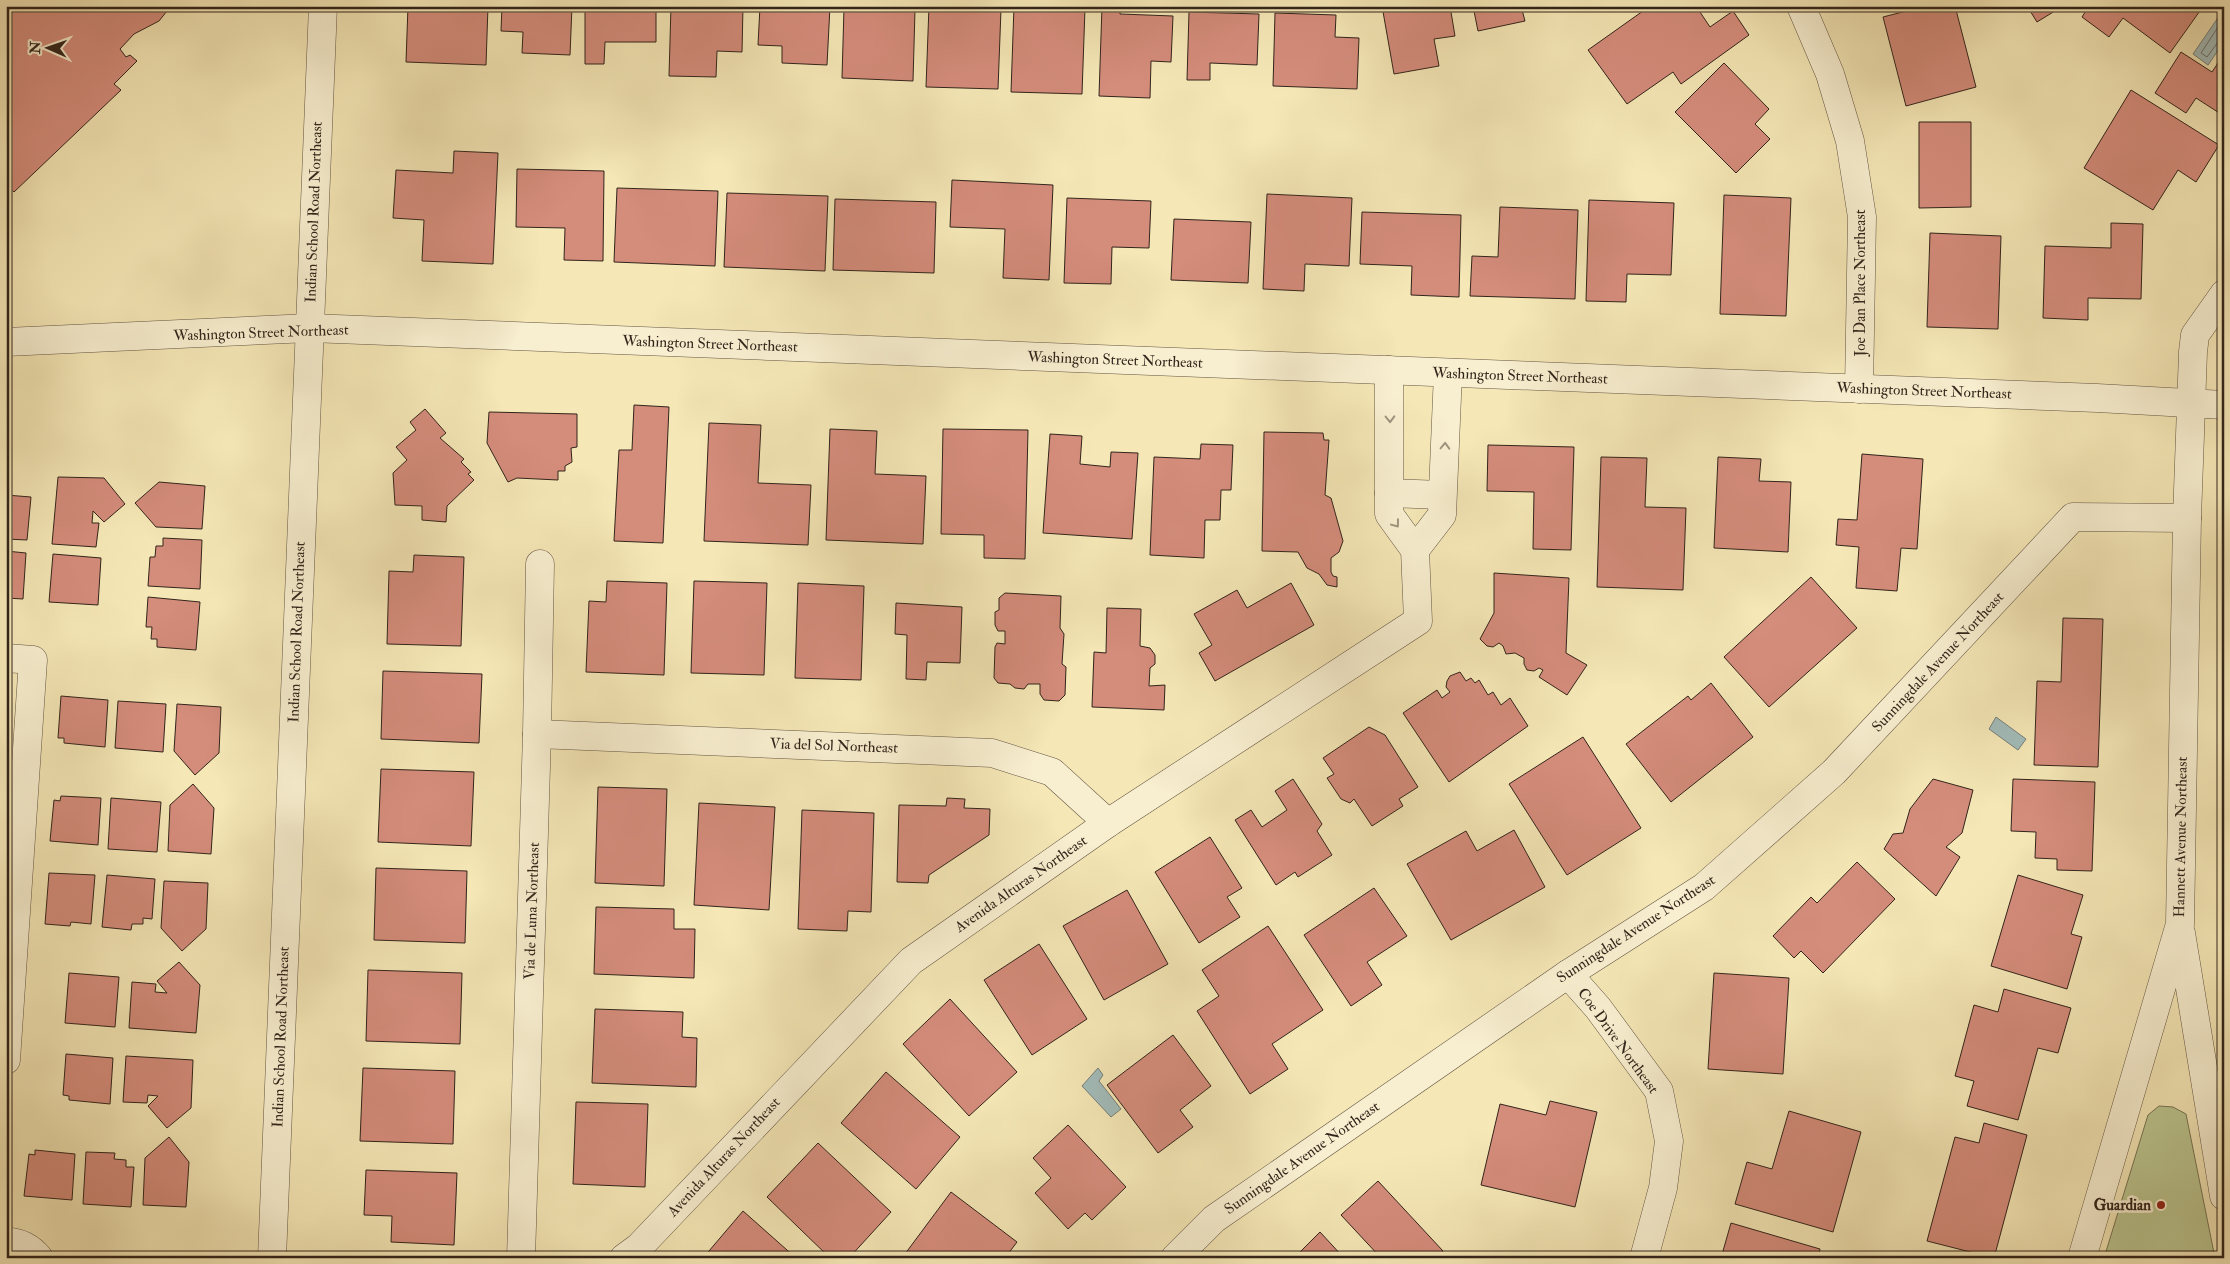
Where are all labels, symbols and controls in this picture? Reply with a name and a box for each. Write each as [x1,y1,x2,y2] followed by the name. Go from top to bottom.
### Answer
[22,22,72,72] north arrow
[27,41,44,55] text: N
[301,121,327,303] street label: Indian School Road Northeast
[1851,209,1871,358] street label: Joe Dan Place Northeast
[172,320,349,346] street label: Washington Street Northeast
[621,331,798,357] street label: Washington Street Northeast
[1026,347,1203,373] street label: Washington Street Northeast
[1431,363,1608,389] street label: Washington Street Northeast
[1835,378,2012,404] street label: Washington Street Northeast
[1384,415,1395,423] one-way arrow
[1440,442,1451,450] one-way arrow
[1390,518,1399,528] one-way arrow
[284,541,310,723] street label: Indian School Road Northeast
[1868,588,2008,736] street label: Sunningdale Avenue Northeast
[770,734,898,758] street label: Via del Sol Northeast
[2170,756,2192,918] street label: Hannett Avenue Northeast
[950,831,1091,937] street label: Avenida Alturas Northeast
[520,842,544,980] street label: Via de Luna Northeast
[1553,871,1719,987] street label: Sunningdale Avenue Northeast
[268,946,294,1128] street label: Indian School Road Northeast
[1573,984,1663,1098] street label: Coe Drive Northeast
[663,1093,785,1222] street label: Avenida Alturas Northeast
[1221,1097,1383,1219] street label: Sunningdale Avenue Northeast
[2094,1196,2151,1215] place label: Guardian
[2155,1199,2167,1211] marker: Guardian

